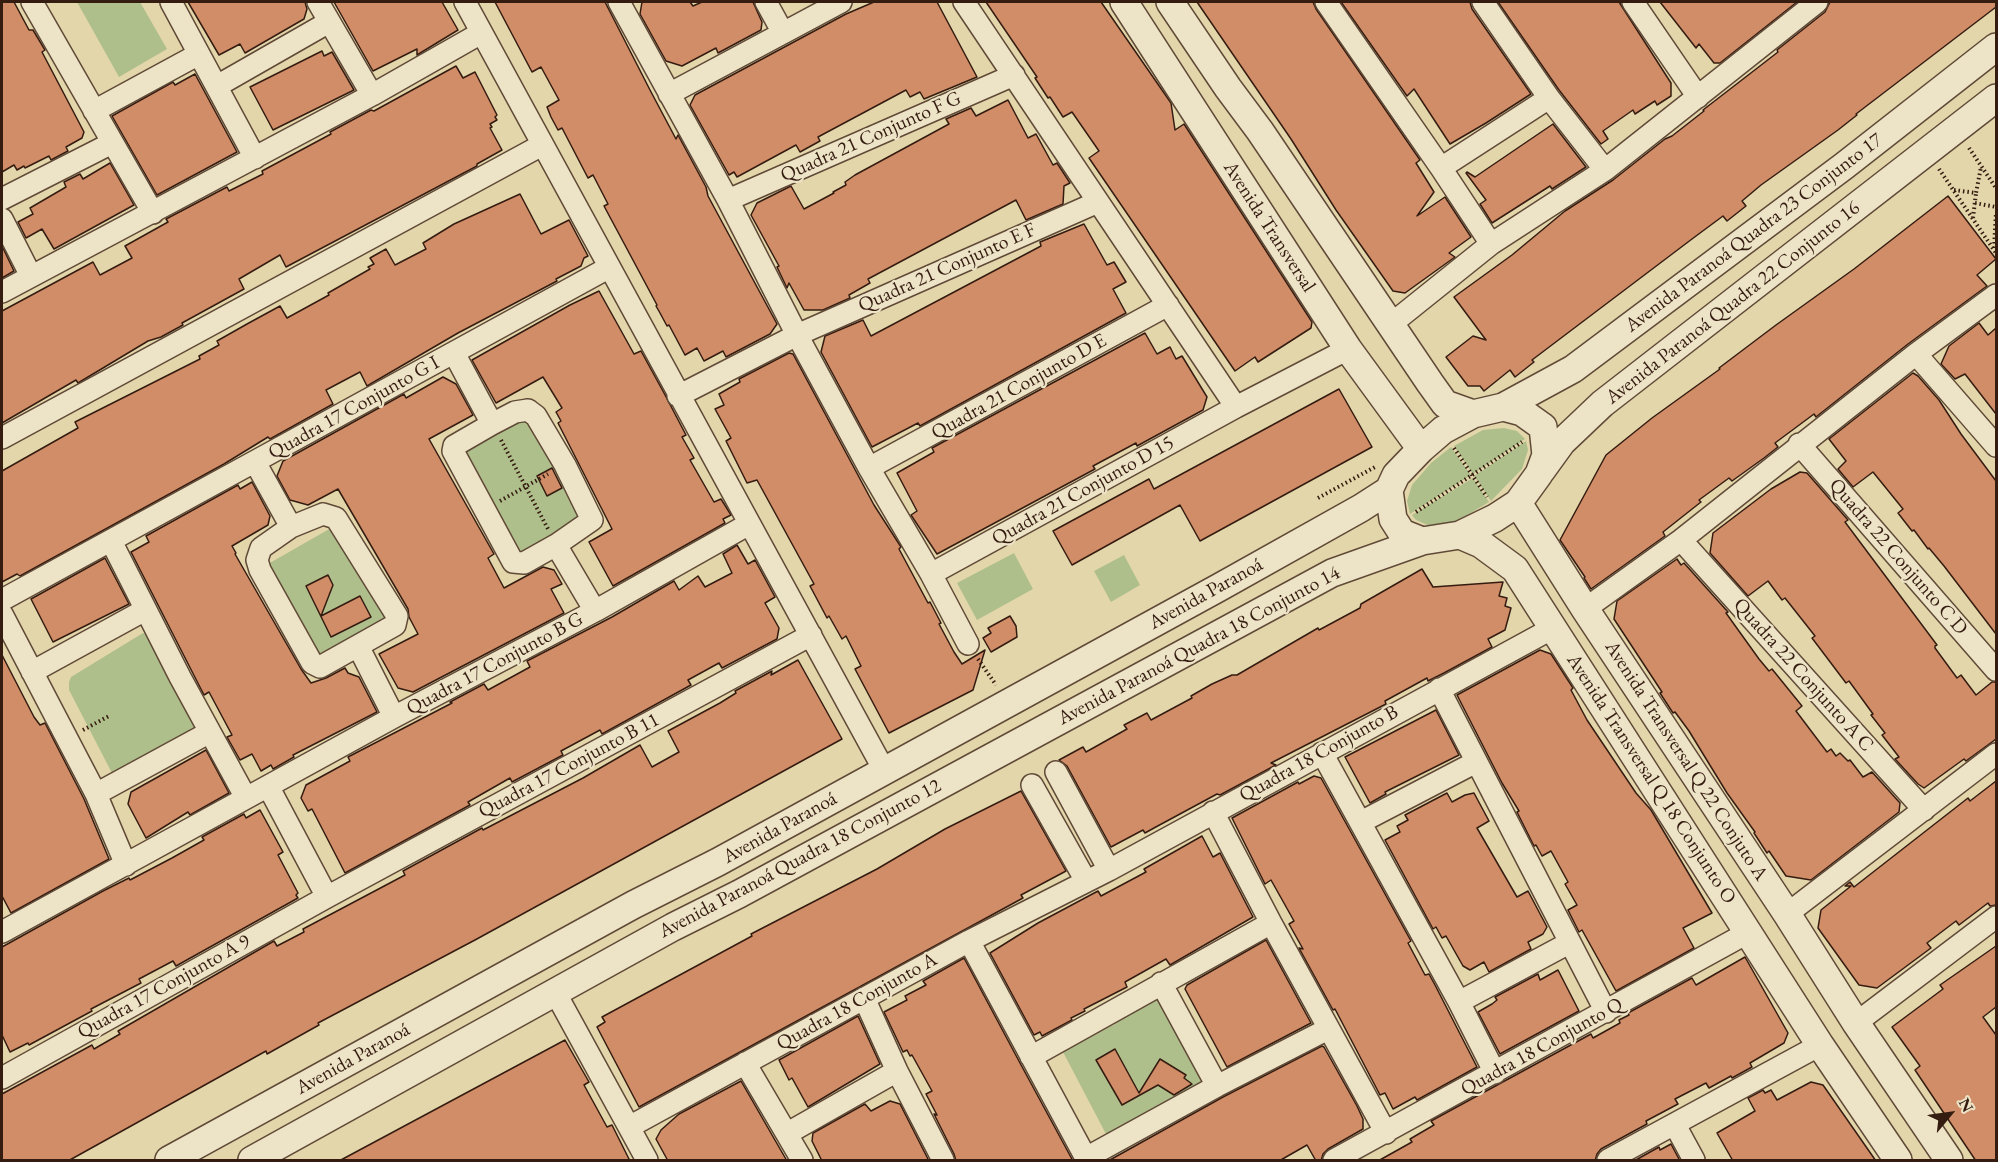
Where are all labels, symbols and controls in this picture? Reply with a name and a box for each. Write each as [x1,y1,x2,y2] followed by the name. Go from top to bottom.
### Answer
[777,86,965,188] street label: Quadra 21 Conjunto F G
[1621,128,1887,338] street label: Avenida Paranoá Quadra 23 Conjunto 17
[1218,157,1320,297] street label: Avenida Transversal
[1601,196,1865,410] street label: Avenida Paranoá Quadra 22 Conjunto 16
[855,218,1039,318] street label: Quadra 21 Conjunto E F
[927,329,1111,445] street label: Quadra 21 Conjunto D E
[264,351,444,465] street label: Quadra 17 Conjunto G I
[988,431,1178,551] street label: Quadra 21 Conjunto D 15
[1824,474,1972,640] street label: Quadra 22 Conjunto C D
[1145,553,1267,635] street label: Avenida Paranoá
[1054,561,1344,731] street label: Avenida Paranoá Quadra 18 Conjunto 14
[1728,593,1878,757] street label: Quadra 22 Conjunto A C
[403,607,587,721] street label: Quadra 17 Conjunto B G
[1599,636,1773,886] street label: Avenida Transversal Q 22 Conjuto A
[1561,649,1741,909] street label: Avenida Transversal Q 18 Conjunto O
[1235,700,1403,808] street label: Quadra 18 Conjunto B
[475,708,663,824] street label: Quadra 17 Conjunto B 11
[655,774,945,944] street label: Avenida Paranoá Quadra 18 Conjunto 12
[719,787,841,869] street label: Avenida Paranoá
[73,930,255,1044] street label: Quadra 17 Conjunto A 9
[772,948,942,1056] street label: Quadra 18 Conjunto A
[1457,993,1627,1101] street label: Quadra 18 Conjunto Q
[292,1018,414,1100] street label: Avenida Paranoá
[1920,1084,1980,1144] north arrow
[1954,1094,1979,1116] text: N

